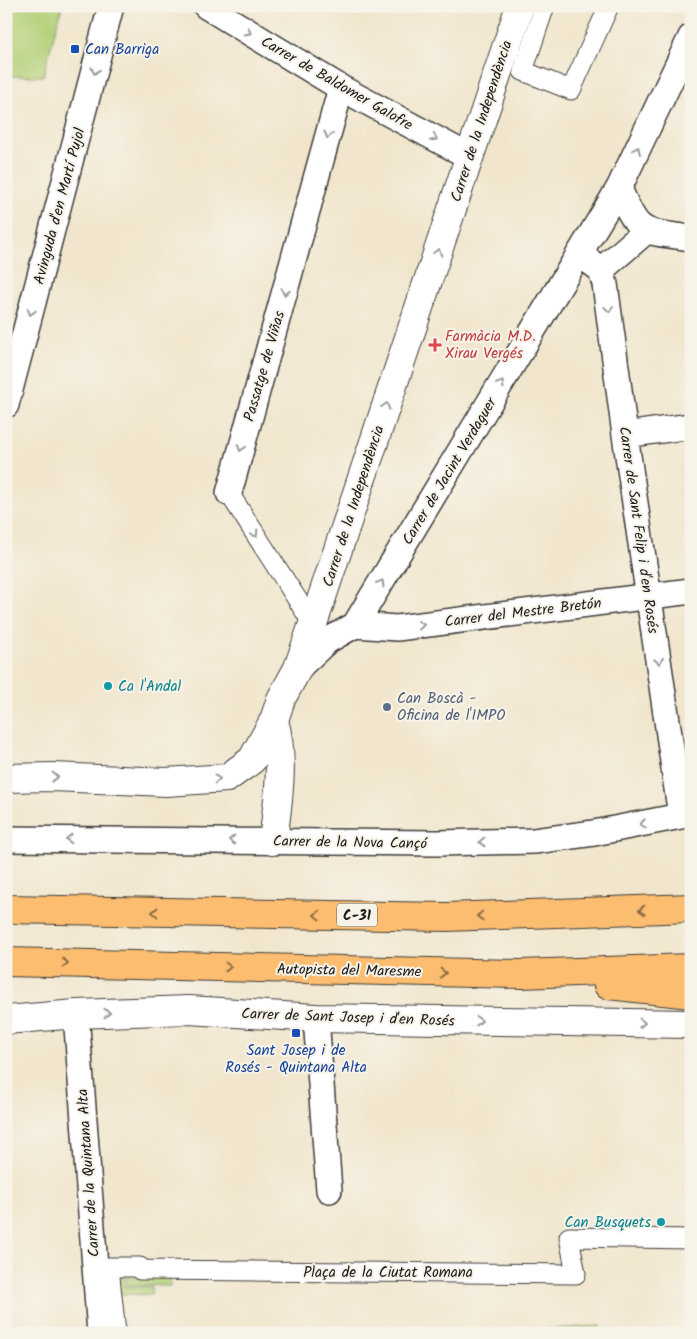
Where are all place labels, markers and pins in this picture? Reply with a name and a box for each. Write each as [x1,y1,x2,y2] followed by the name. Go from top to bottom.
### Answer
[85,38,159,62] place label: Can Barriga
[69,43,81,55] marker: Can Barriga
[445,325,536,366] place label: Farmàcia M.D. Xirau Vergés
[429,339,441,351] marker: Farmàcia M.D. Xirau Vergés
[118,675,182,699] place label: Ca l'Andal
[102,680,114,692] marker: Ca l'Andal
[397,687,505,728] place label: Can Boscà - Oficina de l'IMPO
[381,701,393,713] marker: Can Boscà - Oficina de l'IMPO
[290,1027,302,1039] marker: Sant Josep i de Rosés - Quintana Alta
[225,1039,367,1080] place label: Sant Josep i de Rosés - Quintana Alta
[565,1211,652,1235] place label: Can Busquets
[655,1216,667,1228] marker: Can Busquets

